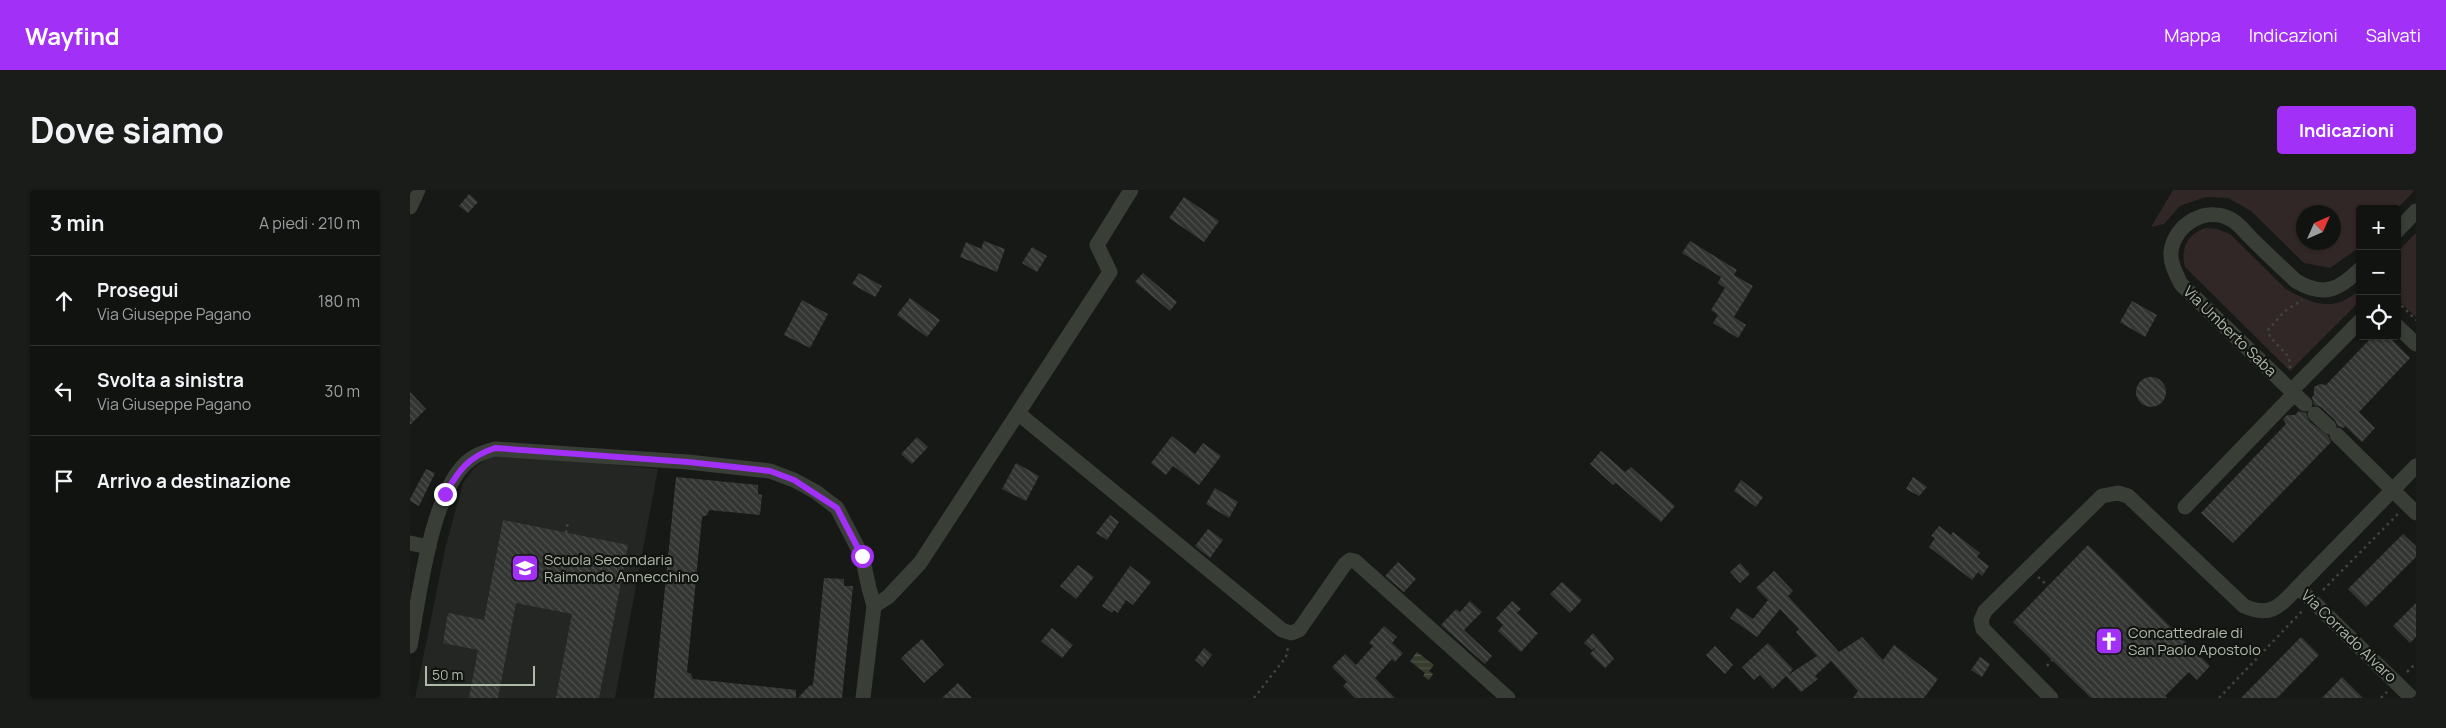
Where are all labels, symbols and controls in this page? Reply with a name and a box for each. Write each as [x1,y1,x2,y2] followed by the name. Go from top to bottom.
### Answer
[25,19,120,52] text: Wayfind
[2164,23,2221,47] text: Mappa
[2249,23,2338,47] text: Indicazioni
[2366,23,2421,47] text: Salvati
[30,106,224,154] text: Dove siamo
[2277,106,2416,154] button: Indicazioni
[2296,205,2341,250] north arrow
[2356,205,2401,340] map controls
[2356,205,2401,250] button: +
[50,209,104,237] text: 3 min
[259,212,360,234] text: A piedi · 210 m
[2356,250,2401,295] button: −
[97,277,179,303] text: Prosegui
[2179,281,2281,381] street label: Via Umberto Saba
[50,287,78,315] icon: ahead
[318,290,360,312] text: 180 m
[2356,295,2401,340] button: locate
[97,303,251,325] text: Via Giuseppe Pagano
[97,367,244,393] text: Svolta a sinistra
[50,377,78,405] icon: left
[325,380,360,402] text: 30 m
[97,393,251,415] text: Via Giuseppe Pagano
[50,467,78,495] icon: arrive
[97,468,291,494] text: Arrivo a destinazione
[434,483,457,506] route end
[851,545,874,568] route start
[544,549,699,587] place label: Scuola Secondaria Raimondo Annecchino
[510,553,540,583] school or university icon: Scuola Secondaria Raimondo Annecchino
[2297,585,2402,687] street label: Via Corrado Alvaro
[2128,622,2261,660] place label: Concattedrale di San Paolo Apostolo
[2094,626,2124,656] church icon: Concattedrale di San Paolo Apostolo
[425,663,535,686] scale bar
[432,665,463,684] text: 50 m

